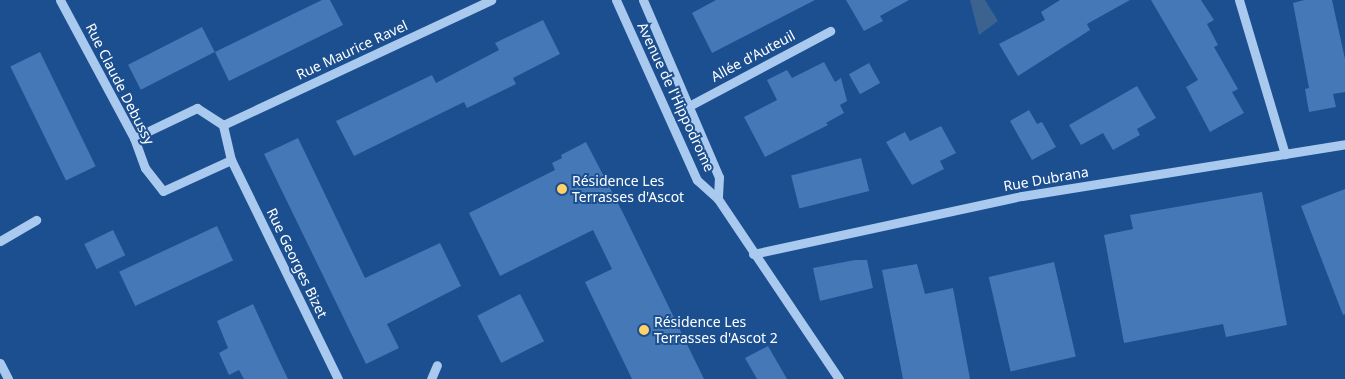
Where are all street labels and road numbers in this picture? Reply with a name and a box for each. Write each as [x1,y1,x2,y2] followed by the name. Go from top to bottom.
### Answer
[294,17,410,83] street label: Rue Maurice Ravel
[634,20,718,174] street label: Avenue de l'Hippodrome
[82,21,158,147] street label: Rue Claude Debussy
[708,27,798,85] street label: Allée d'Auteuil
[1002,163,1090,195] street label: Rue Dubrana
[263,205,331,321] street label: Rue Georges Bizet

